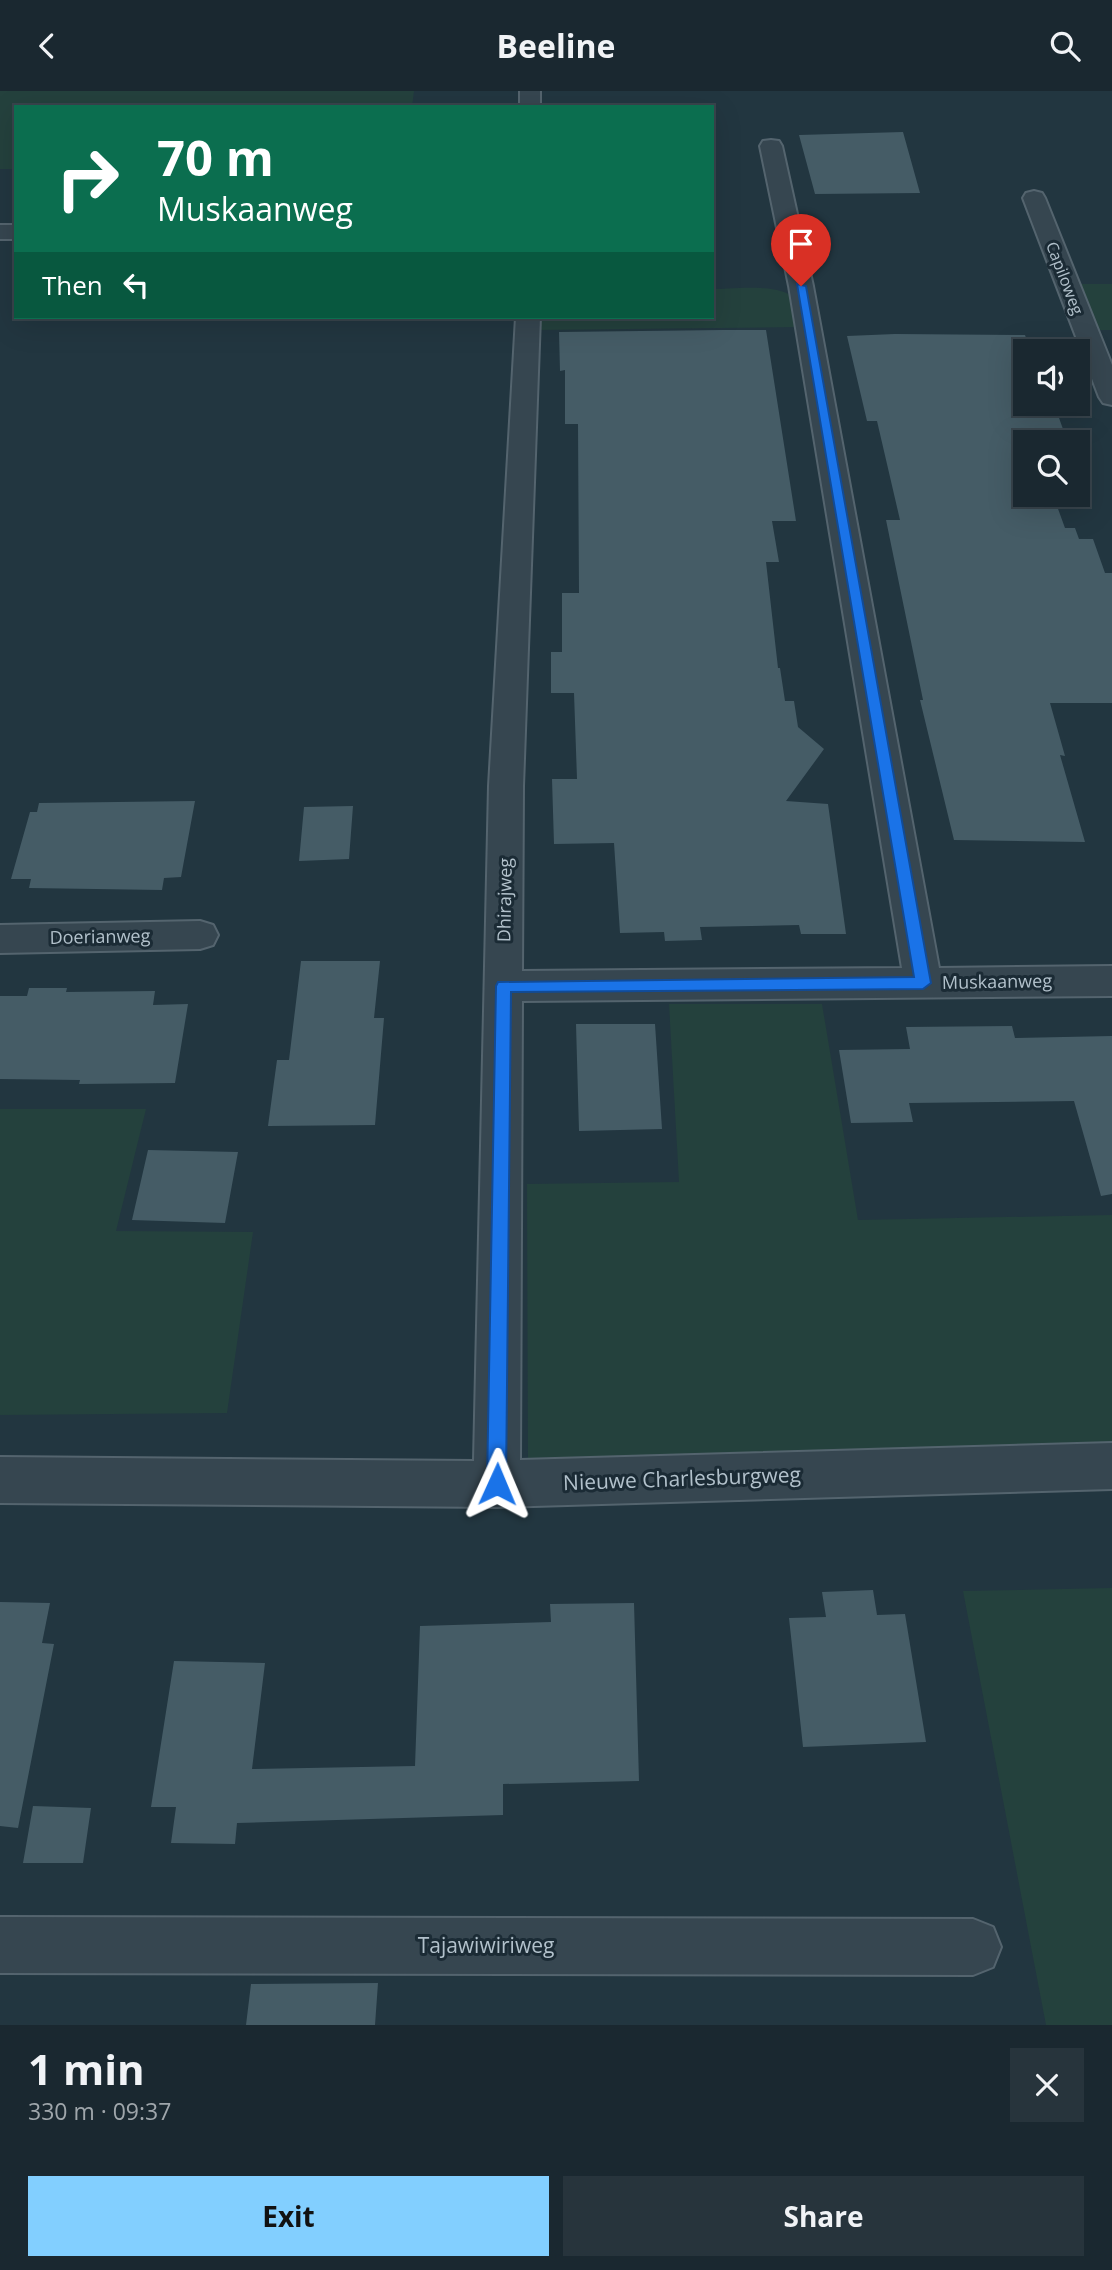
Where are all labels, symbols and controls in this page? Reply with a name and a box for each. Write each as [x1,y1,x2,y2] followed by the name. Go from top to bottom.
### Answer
[497,24,615,67] text: Beeline
[28,27,66,65] icon: back
[1046,27,1084,65] icon: search
[157,124,274,190] text: 70 m
[42,133,133,224] icon: right
[157,187,353,230] text: Muskaanweg
[771,214,831,286] pin
[782,225,820,263] icon: arrive
[1041,238,1089,318] street label: Capiloweg
[117,266,155,304] icon: left
[42,267,103,303] text: Then
[1013,339,1090,507] map controls
[1013,339,1090,416] button: sound
[1013,430,1090,507] button: search
[491,857,517,942] street label: Dhirajweg
[49,923,151,949] street label: Doerianweg
[942,968,1052,994] street label: Muskaanweg
[460,1447,534,1521] position arrow
[563,1460,801,1496] street label: Nieuwe Charlesburgweg
[418,1931,554,1959] street label: Tajawiwiriweg
[28,2040,145,2097] text: 1 min
[1010,2048,1084,2122] button: close
[28,2095,171,2127] text: 330 m · 09:37
[28,2176,549,2256] button: Exit
[563,2176,1084,2256] button: Share

